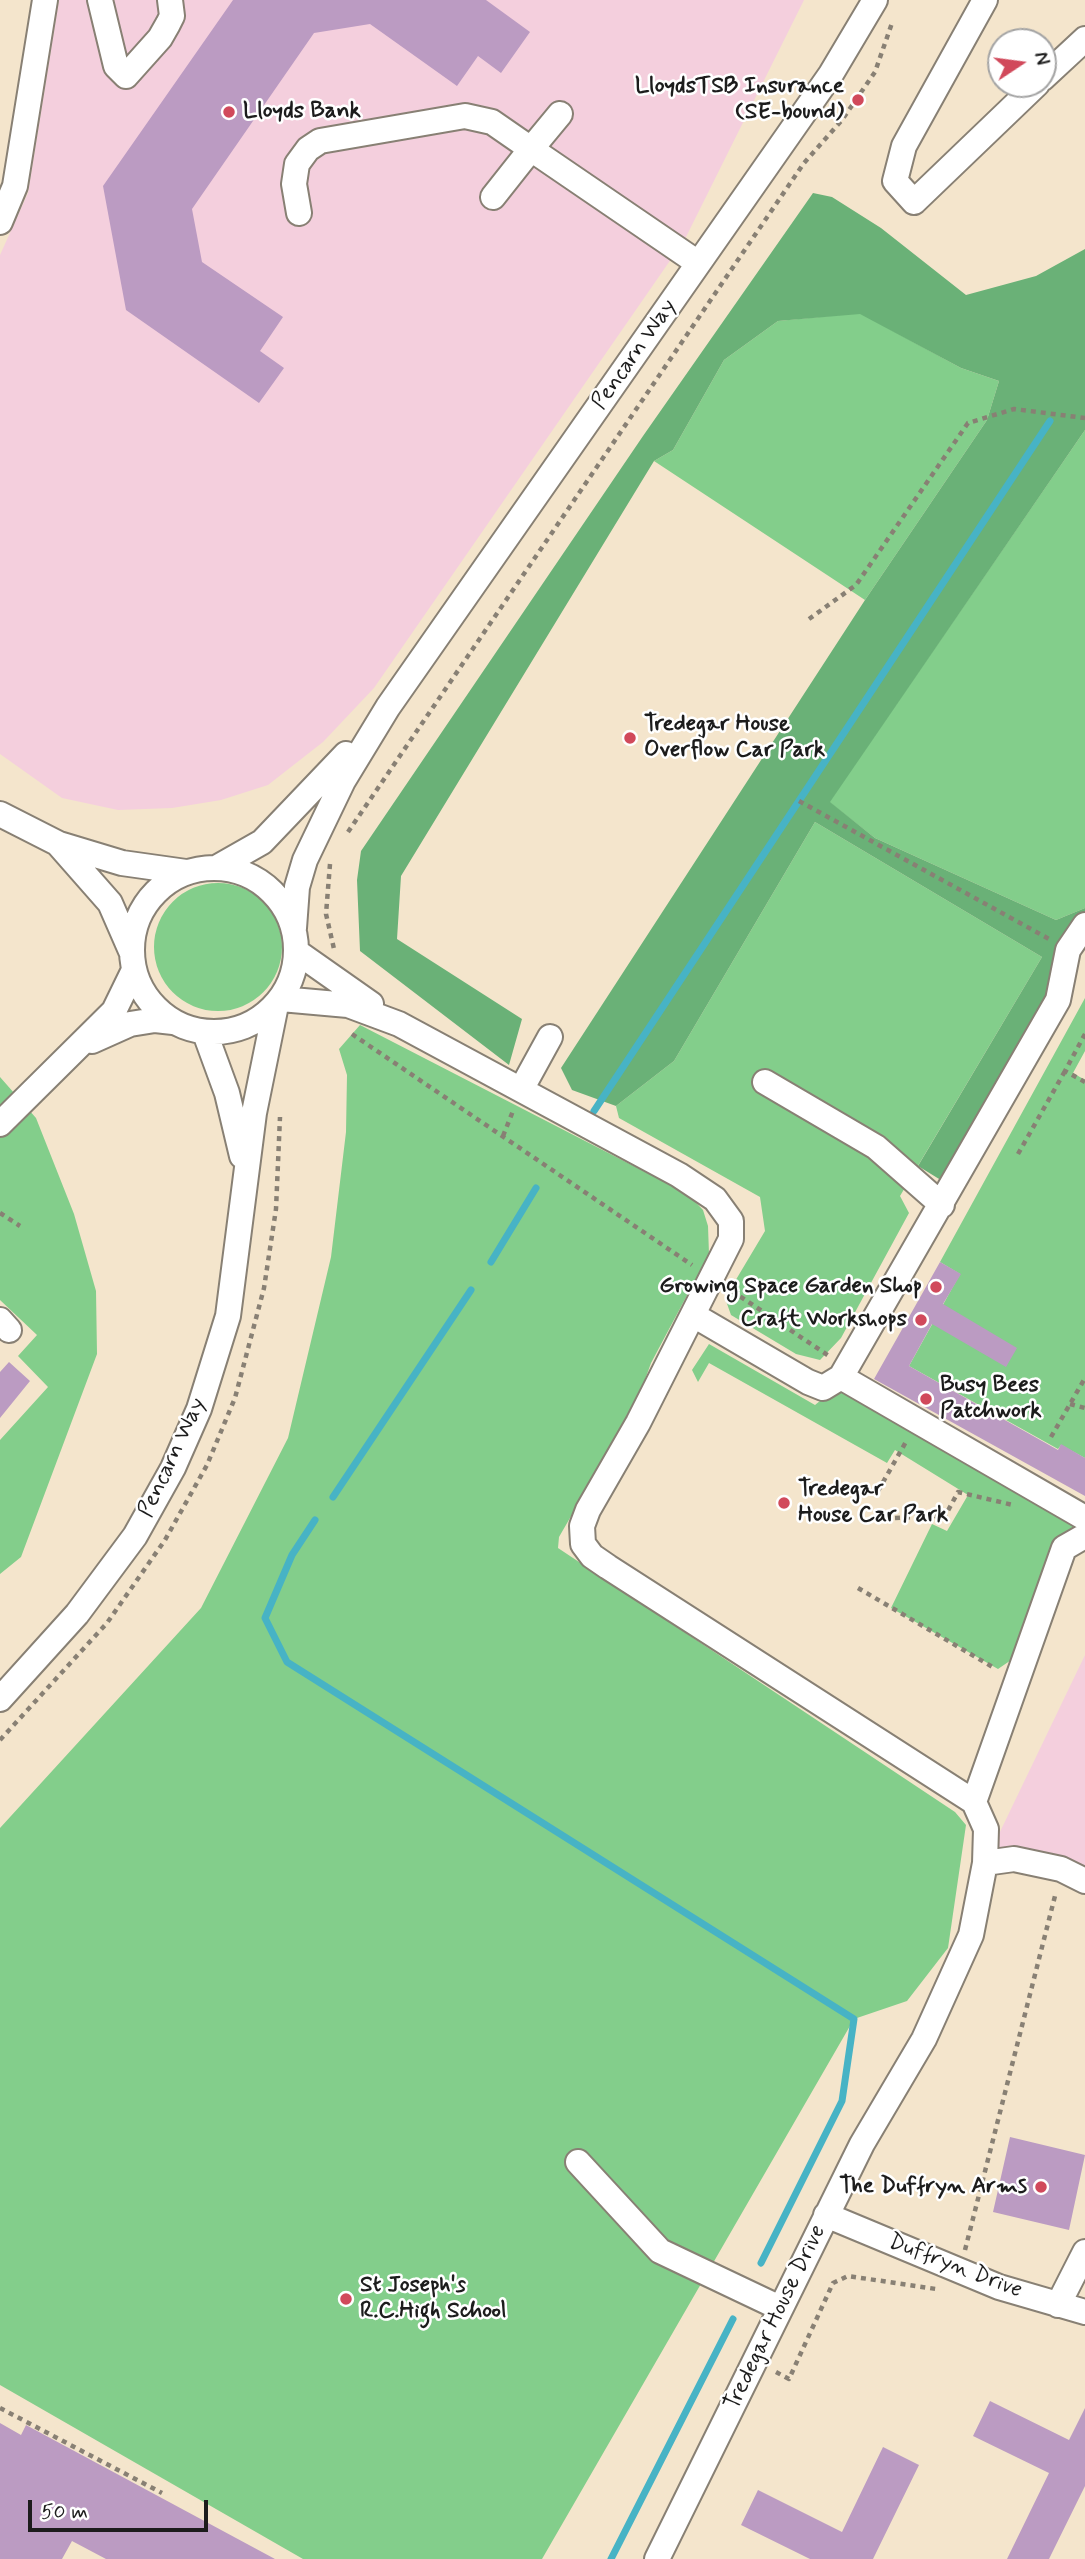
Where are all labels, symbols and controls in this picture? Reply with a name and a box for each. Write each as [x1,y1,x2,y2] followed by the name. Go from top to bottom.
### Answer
[987,28,1057,98] north arrow
[1027,50,1055,68] text: N
[635,73,844,127] place label: LloydsTSB Insurance (SE-bound)
[850,92,866,108] marker: LloydsTSB Insurance (SE-bound)
[243,98,361,126] place label: Lloyds Bank
[221,104,237,120] marker: Lloyds Bank
[587,294,683,416] street label: Pencarn Way
[644,711,825,765] place label: Tredegar House Overflow Car Park
[622,730,638,746] marker: Tredegar House Overflow Car Park
[659,1273,922,1301] place label: Growing Space Garden Shop
[928,1279,944,1295] marker: Growing Space Garden Shop
[740,1306,907,1334] place label: Craft Workshops
[913,1312,929,1328] marker: Craft Workshops
[940,1372,1042,1426] place label: Busy Bees Patchwork
[918,1391,934,1407] marker: Busy Bees Patchwork
[133,1394,213,1522] street label: Pencarn Way
[798,1476,948,1530] place label: Tredegar House Car Park
[776,1495,792,1511] marker: Tredegar House Car Park
[839,2173,1027,2201] place label: The Duffryn Arms
[1033,2179,1049,2195] marker: The Duffryn Arms
[719,2221,833,2415] street label: Tredegar House Drive
[884,2229,1026,2305] street label: Duffryn Drive
[360,2272,507,2326] place label: St Joseph's R.C.High School
[338,2291,354,2307] marker: St Joseph's R.C.High School
[32,2486,212,2530] scale bar
[41,2498,88,2526] text: 50 m

